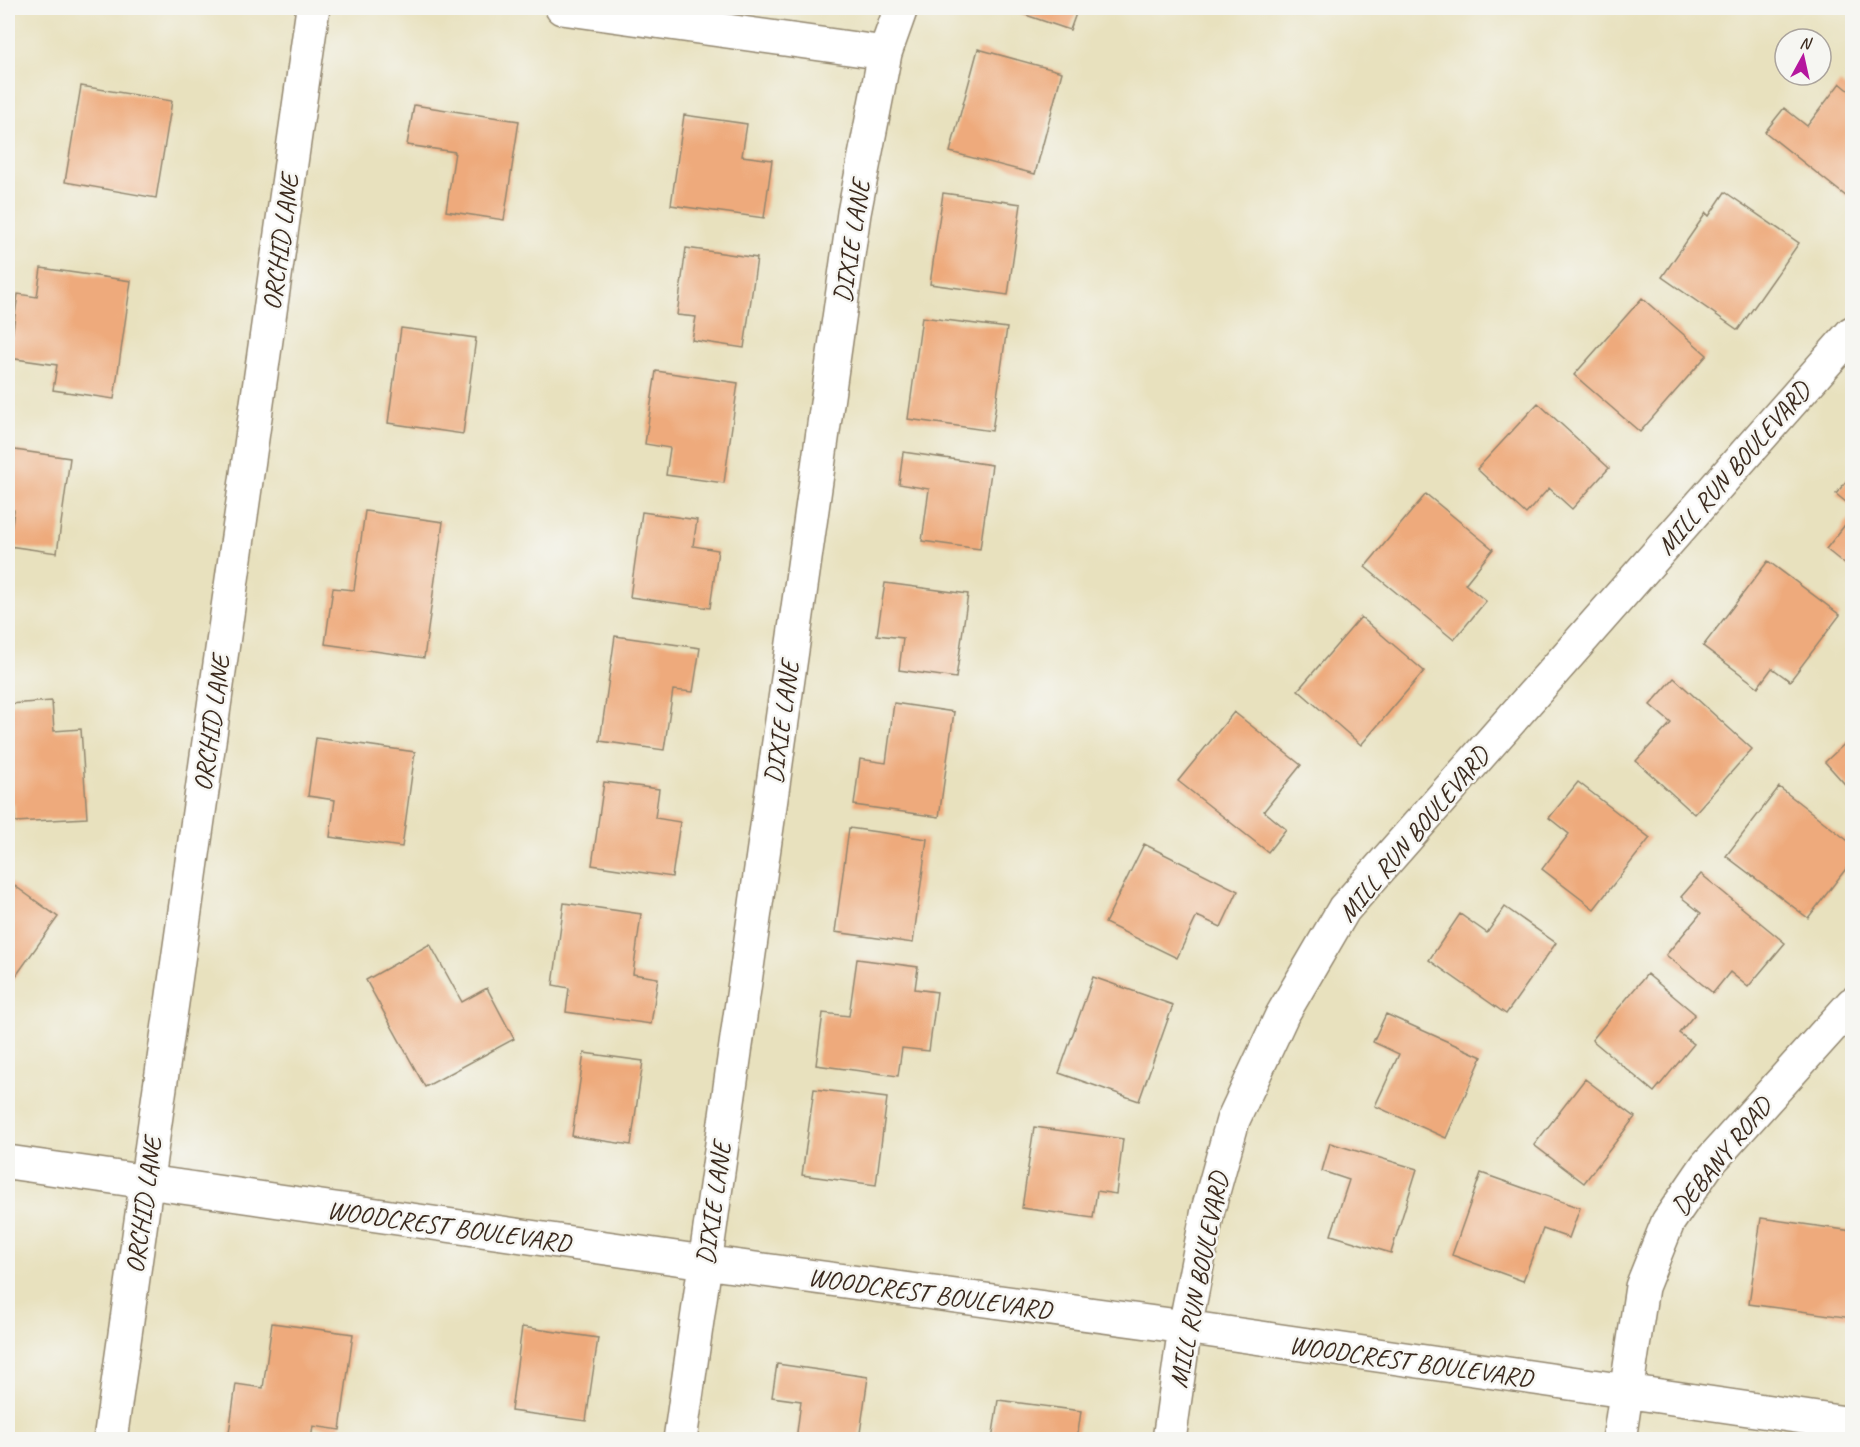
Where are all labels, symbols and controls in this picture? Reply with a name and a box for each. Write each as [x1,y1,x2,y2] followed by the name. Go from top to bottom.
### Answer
[1773,27,1833,87] north arrow
[1799,33,1814,54] text: N
[255,169,307,312] street label: ORCHID LANE
[826,174,878,305] street label: DIXIE LANE
[1649,374,1819,562] street label: MILL RUN BOULEVARD
[186,650,238,793] street label: ORCHID LANE
[757,655,807,786] street label: DIXIE LANE
[1331,739,1498,929] street label: MILL RUN BOULEVARD
[1664,1088,1781,1222] street label: DEBANY ROAD
[118,1132,170,1275] street label: ORCHID LANE
[689,1136,739,1267] street label: DIXIE LANE
[1161,1168,1236,1390] street label: MILL RUN BOULEVARD
[325,1193,575,1260] street label: WOODCREST BOULEVARD
[806,1260,1056,1327] street label: WOODCREST BOULEVARD
[1287,1328,1537,1395] street label: WOODCREST BOULEVARD

